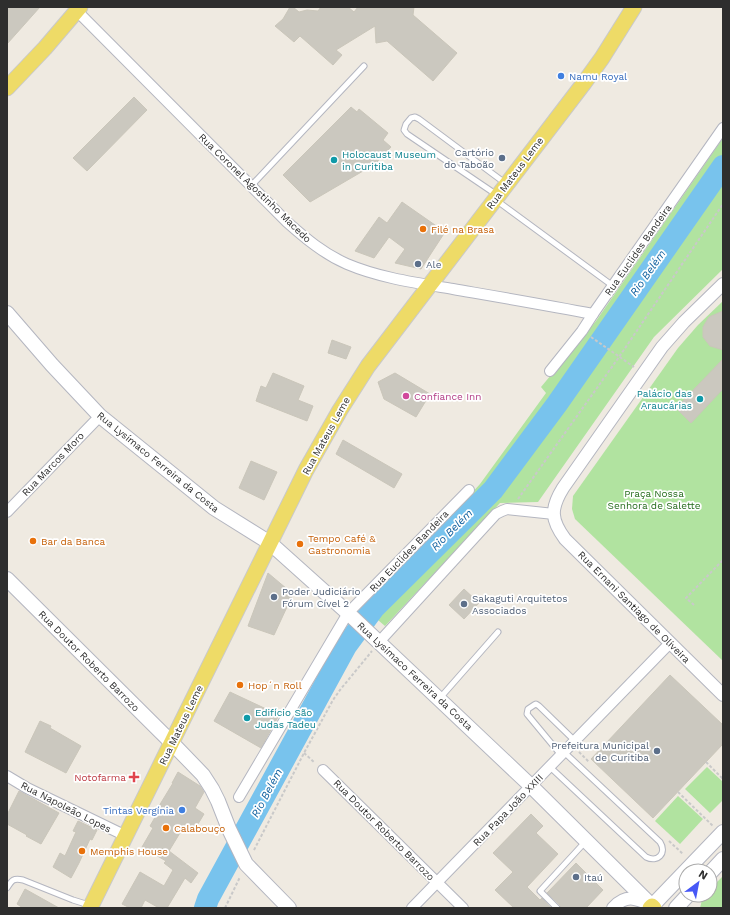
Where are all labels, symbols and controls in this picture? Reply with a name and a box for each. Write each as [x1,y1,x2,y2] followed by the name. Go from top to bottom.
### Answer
[556,71,566,81] marker: Namu Royal
[569,71,627,82] place label: Namu Royal
[197,131,313,245] street label: Rua Coronel Agostinho Macedo
[484,135,546,211] street label: Rua Mateus Leme
[444,147,494,170] place label: Cartório do Taboão
[342,149,436,172] place label: Holocaust Museum in Curitiba
[497,153,507,163] marker: Cartório do Taboão
[329,155,339,165] marker: Holocaust Museum in Curitiba
[602,202,674,298] street label: Rua Euclides Bandeira
[418,224,428,234] marker: Filé na Brasa
[431,224,494,235] place label: Filé na Brasa
[627,247,669,299] water label: Rio Belém
[413,259,423,269] marker: Ale
[426,259,442,270] place label: Ale
[637,388,692,411] place label: Palácio das Araucárias
[401,391,411,401] marker: Confiance Inn
[414,391,482,402] place label: Confiance Inn
[695,394,705,404] marker: Palácio das Araucárias
[300,395,352,477] street label: Rua Mateus Leme
[95,409,221,515] street label: Rua Lysímaco Ferreira da Costa
[20,430,86,498] street label: Rua Marcos Moro
[608,488,701,511] park label: Praça Nossa Senhora de Salette
[429,507,475,553] water label: Rio Belém
[367,508,451,594] street label: Rua Euclides Bandeira
[308,533,376,556] place label: Tempo Café & Gastronomia
[28,536,38,546] marker: Bar da Banca
[41,536,106,547] place label: Bar da Banca
[295,539,305,549] marker: Tempo Café & Gastronomia
[576,549,692,665] street label: Rua Ernani Santiago de Oliveira
[282,586,360,609] place label: Poder Judiciário Fórum Cível 2
[269,592,279,602] marker: Poder Judiciário Fórum Cível 2
[472,593,567,616] place label: Sakaguti Arquitetos Associados
[459,599,469,609] marker: Sakaguti Arquitetos Associados
[36,608,142,714] street label: Rua Doutor Roberto Barrozo
[355,620,475,733] street label: Rua Lysímaco Ferreira da Costa
[235,680,245,690] marker: Hop´n Roll
[248,680,302,691] place label: Hop´n Roll
[157,683,205,767] street label: Rua Mateus Leme
[255,707,316,730] place label: Edifício São Judas Tadeu
[242,713,252,723] marker: Edifício São Judas Tadeu
[551,740,649,763] place label: Prefeitura Municipal de Curitiba
[652,746,662,756] marker: Prefeitura Municipal de Curitiba
[249,766,285,820] water label: Rio Belém
[74,772,126,783] place label: Notofarma
[129,772,139,782] marker: Notofarma
[471,772,545,848] street label: Rua Papa João XXIII
[331,777,437,883] street label: Rua Doutor Roberto Barrozo
[19,779,113,835] street label: Rua Napoleão Lopes
[103,805,174,816] place label: Tintas Vergínia
[177,805,187,815] marker: Tintas Vergínia
[161,823,171,833] marker: Calabouço
[174,823,225,834] place label: Calabouço
[77,846,87,856] marker: Memphis House
[90,846,168,857] place label: Memphis House
[678,863,718,903] north arrow
[696,867,710,883] text: N
[571,872,581,882] marker: Itaú
[584,872,603,883] place label: Itaú

